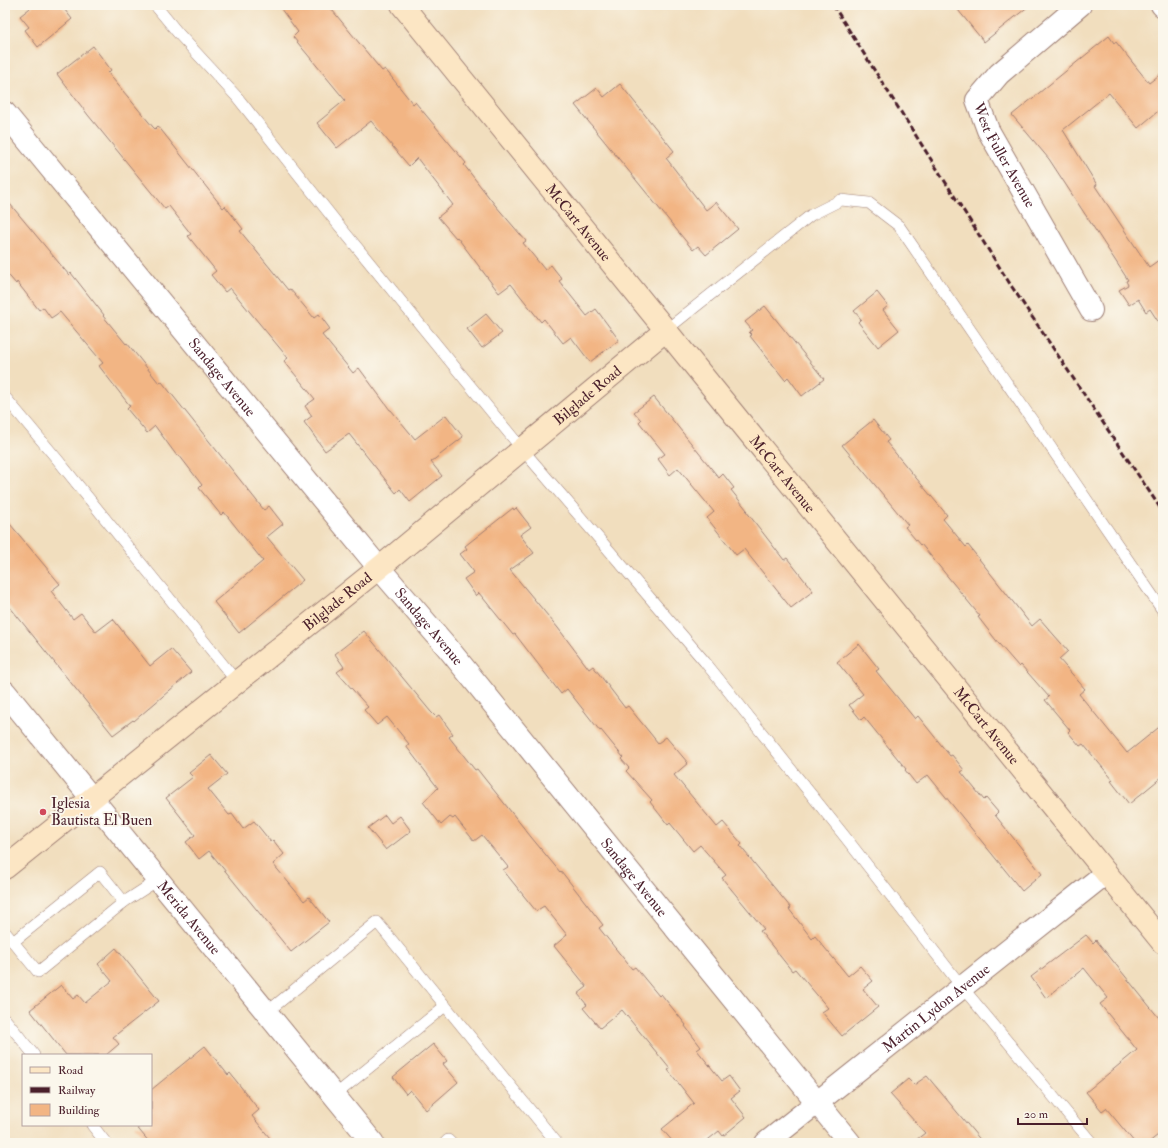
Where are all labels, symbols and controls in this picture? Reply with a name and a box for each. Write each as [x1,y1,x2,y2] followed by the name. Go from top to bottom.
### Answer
[968,99,1039,211] street label: West Fuller Avenue
[541,180,615,265] street label: McCart Avenue
[184,334,260,421] street label: Sandage Avenue
[549,361,626,430] street label: Bilglade Road
[745,432,819,517] street label: McCart Avenue
[299,568,377,635] street label: Bilglade Road
[390,584,467,669] street label: Sandage Avenue
[949,683,1023,769] street label: McCart Avenue
[51,794,153,830] place label: Iglesia Bautista El Buen
[38,807,48,817] marker: Iglesia Bautista El Buen
[596,834,671,921] street label: Sandage Avenue
[153,877,224,959] street label: Merida Avenue
[879,960,994,1057] street label: Martin Lydon Avenue
[22,1054,152,1126] legend
[58,1063,83,1078] text: Road
[58,1083,96,1098] text: Railway
[1018,1100,1087,1126] scale bar
[58,1103,101,1118] text: Building
[1024,1107,1049,1122] text: 20 m

